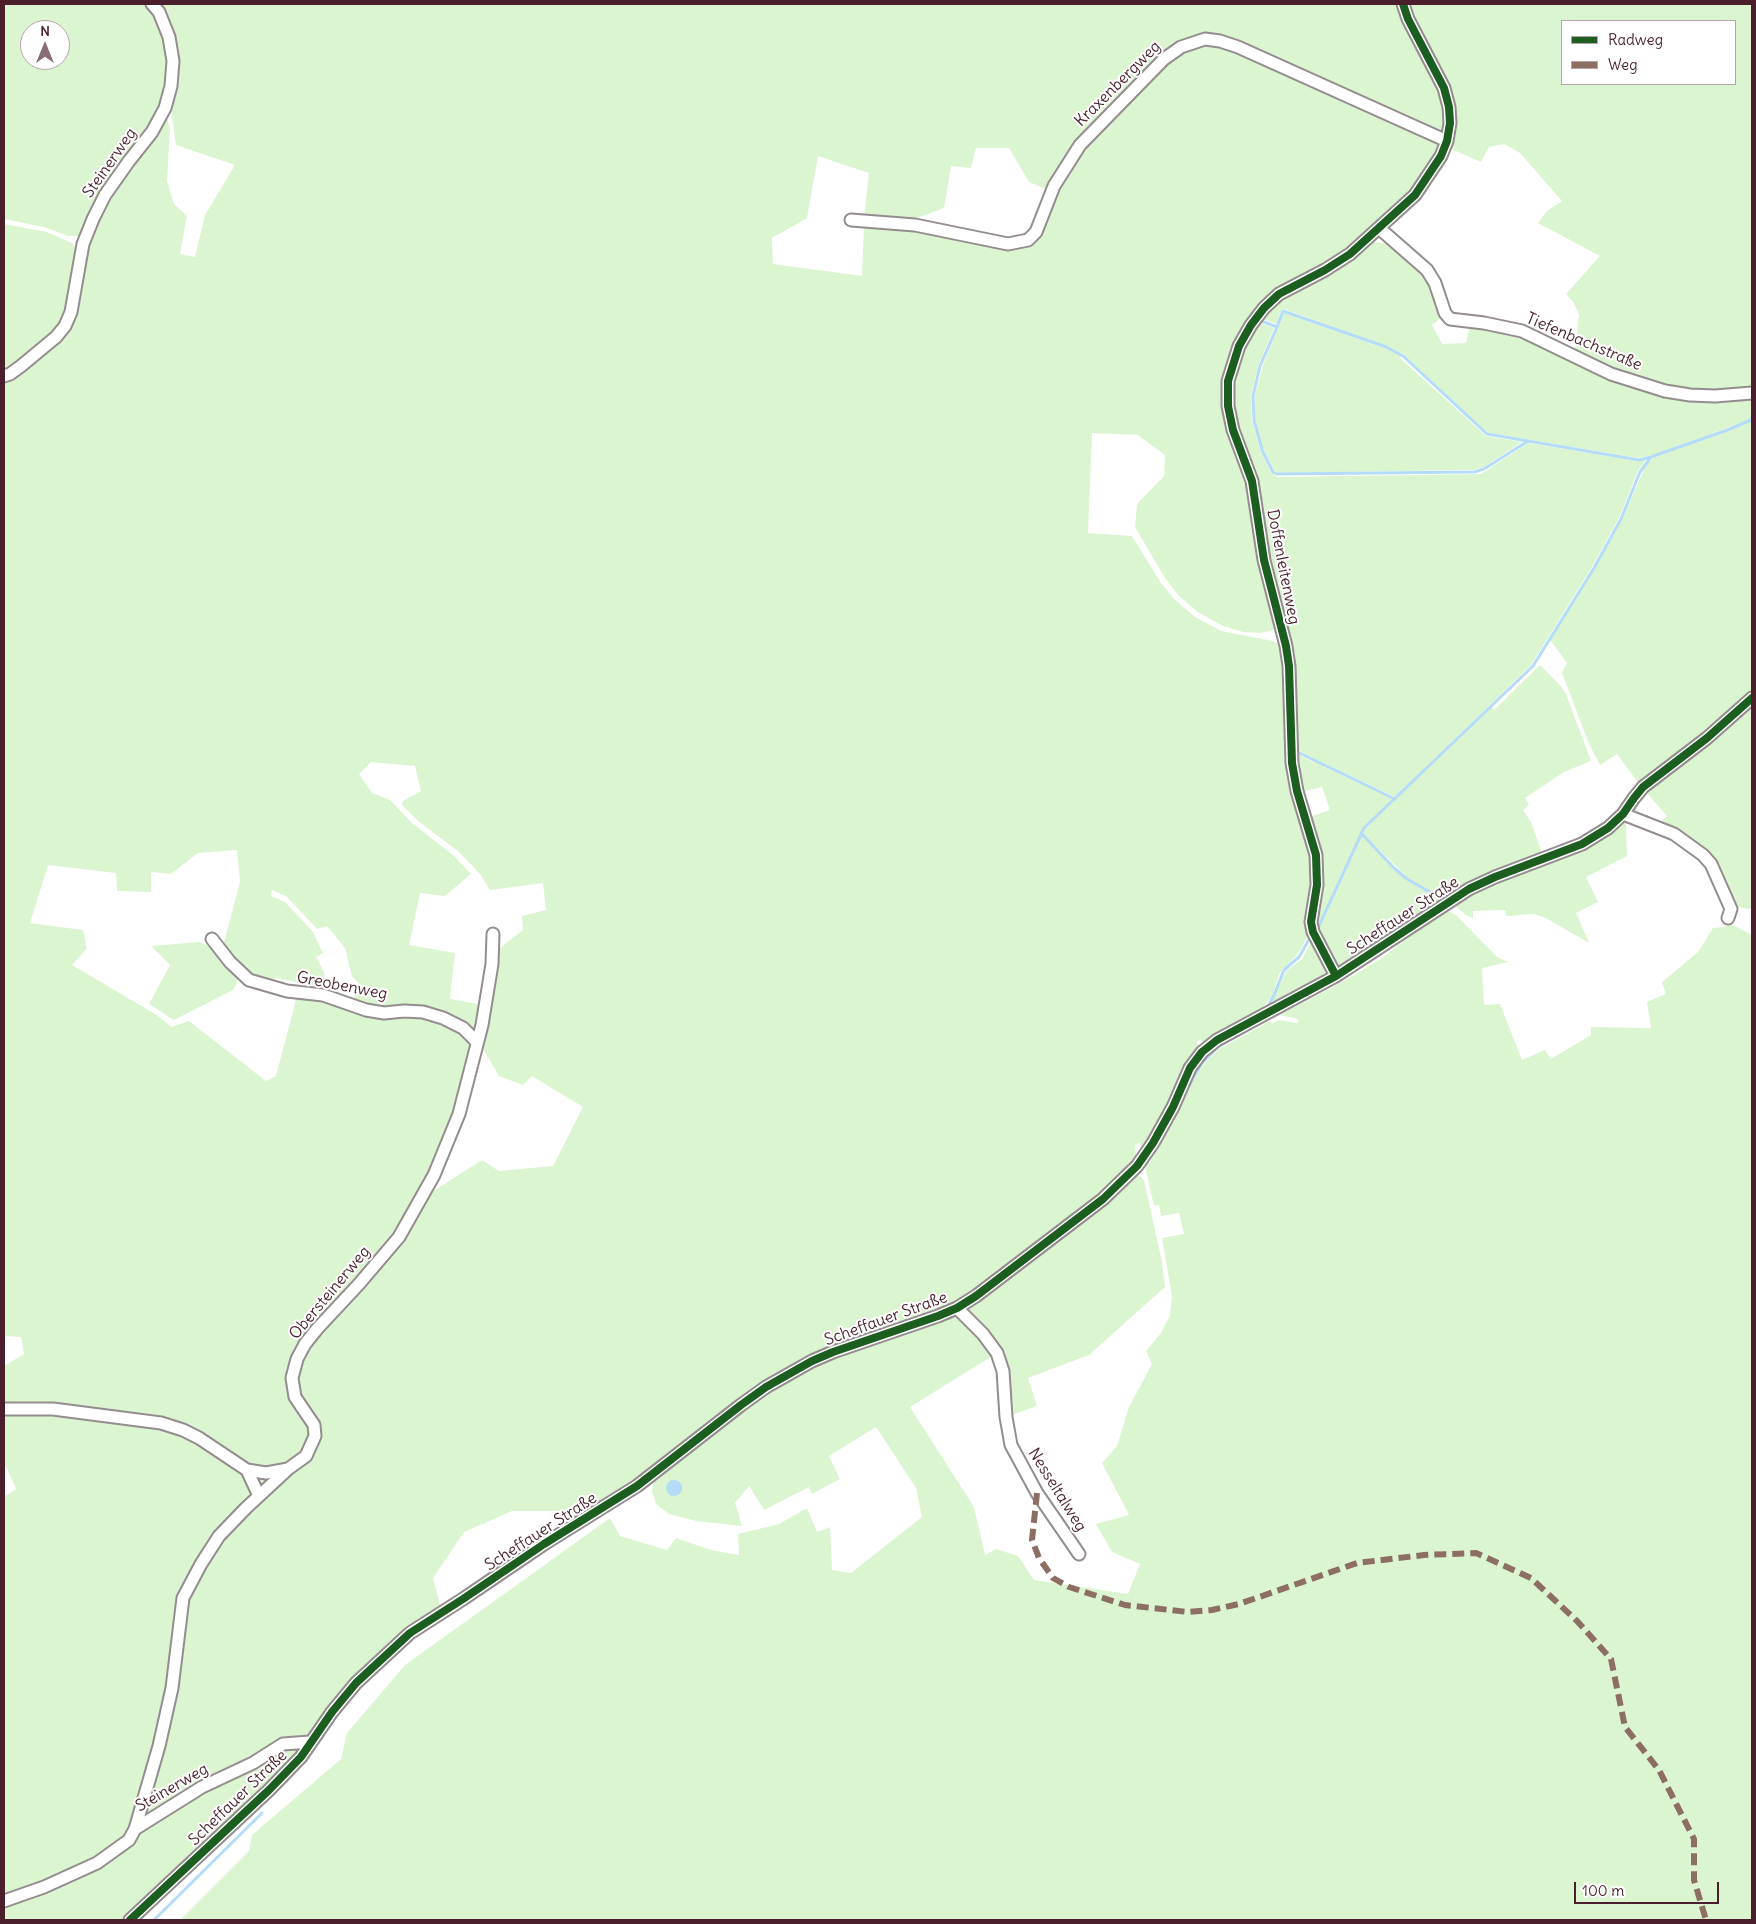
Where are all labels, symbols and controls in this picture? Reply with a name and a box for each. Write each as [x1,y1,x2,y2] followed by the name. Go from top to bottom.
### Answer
[20,20,70,70] north arrow
[1561,20,1736,85] legend
[40,22,50,40] text: N
[1608,30,1663,49] text: Radweg
[1071,37,1165,131] street label: Kraxenbergweg
[1608,55,1638,74] text: Weg
[79,124,141,202] street label: Steinerweg
[1523,309,1645,375] street label: Tiefenbachstraße
[1262,508,1304,626] street label: Doffenleitenweg
[1344,873,1462,959] street label: Scheffauer Straße
[295,968,389,1004] street label: Greobenweg
[285,1243,375,1343] street label: Obersteinerweg
[822,1288,950,1350] street label: Scheffauer Straße
[1024,1445,1090,1535] street label: Nesseltalweg
[482,1489,600,1575] street label: Scheffauer Straße
[185,1746,291,1850] street label: Scheffauer Straße
[132,1760,212,1816] street label: Steinerweg
[1576,1872,1721,1904] scale bar
[1582,1881,1624,1900] text: 100 m

